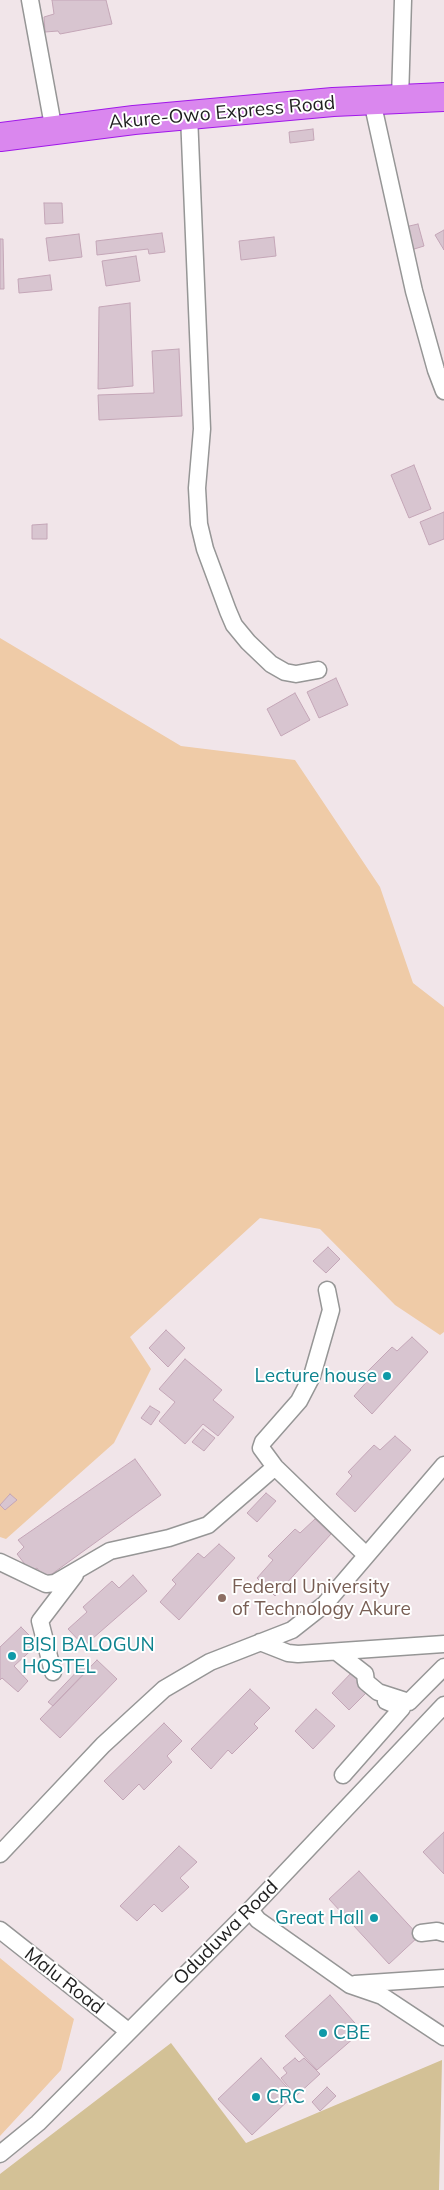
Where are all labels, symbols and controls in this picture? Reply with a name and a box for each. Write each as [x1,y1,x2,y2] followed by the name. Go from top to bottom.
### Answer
[108,92,336,134] street label: Akure-Owo Express Road
[255,1365,377,1387] place label: Lecture house
[381,1370,393,1382] marker: Lecture house
[232,1576,411,1620] place label: Federal University of Technology Akure
[216,1592,228,1604] marker: Federal University of Technology Akure
[22,1634,155,1678] place label: BISI BALOGUN HOSTEL
[6,1650,18,1662] marker: BISI BALOGUN HOSTEL
[169,1876,283,1990] street label: Oduduwa Road
[275,1907,364,1929] place label: Great Hall
[368,1912,380,1924] marker: Great Hall
[20,1943,108,2019] street label: Malu Road
[333,2022,370,2044] place label: CBE
[317,2027,329,2039] marker: CBE
[266,2086,305,2108] place label: CRC
[250,2091,262,2103] marker: CRC

